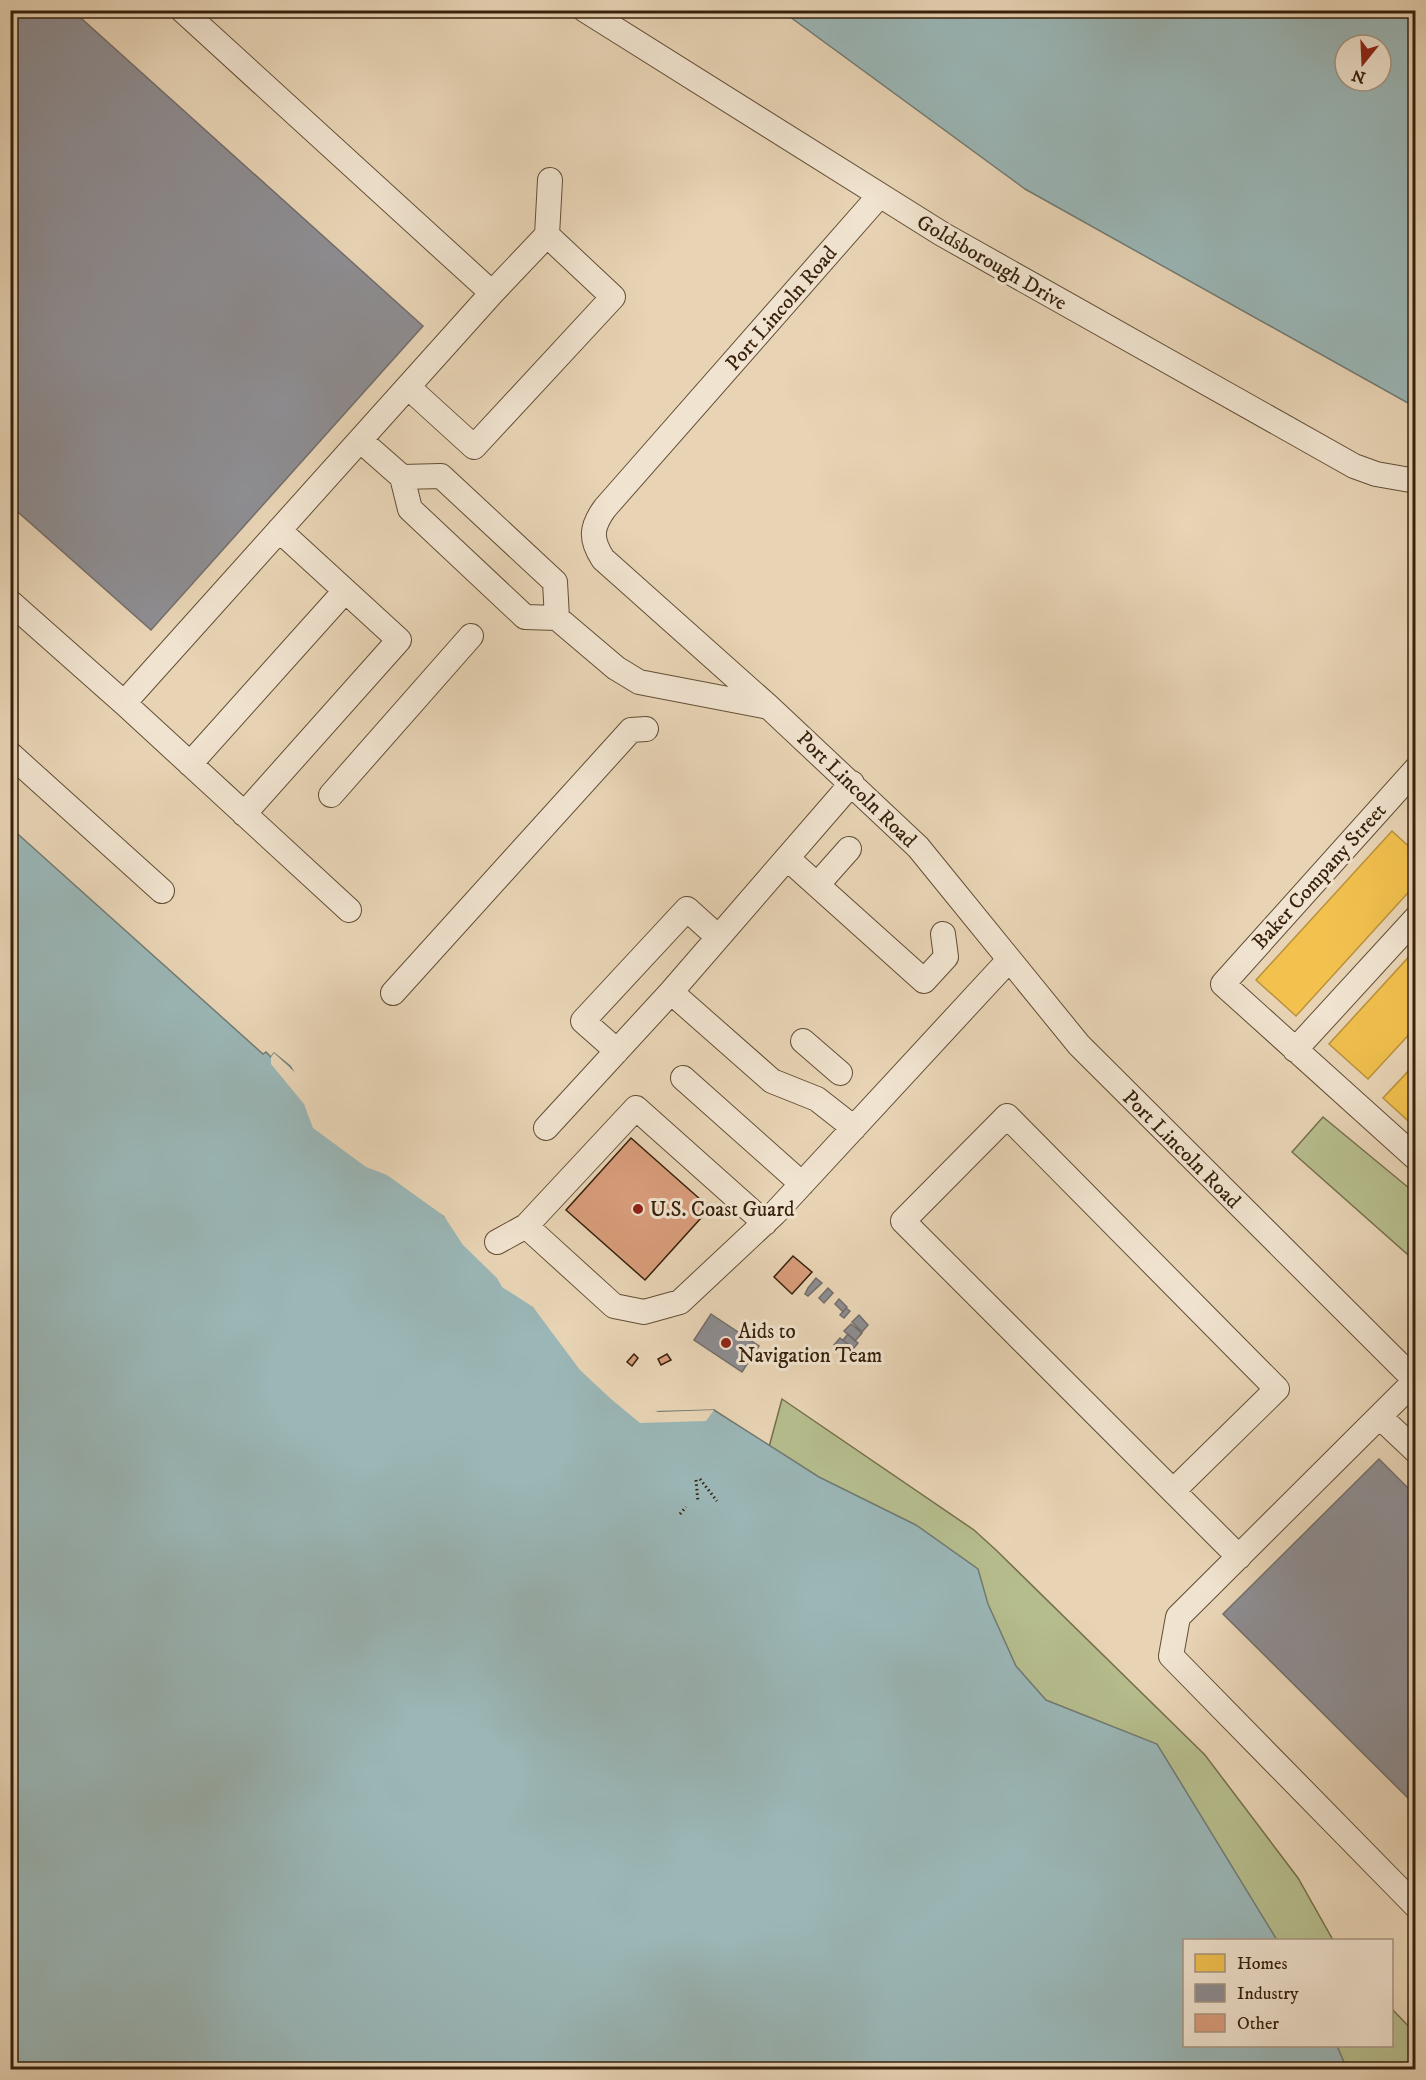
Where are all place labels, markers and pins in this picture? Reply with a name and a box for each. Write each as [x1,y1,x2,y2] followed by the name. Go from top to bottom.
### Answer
[650,1197,795,1223] place label: U.S. Coast Guard
[631,1202,645,1216] marker: U.S. Coast Guard
[738,1319,883,1369] place label: Aids to Navigation Team
[719,1336,733,1350] marker: Aids to Navigation Team

